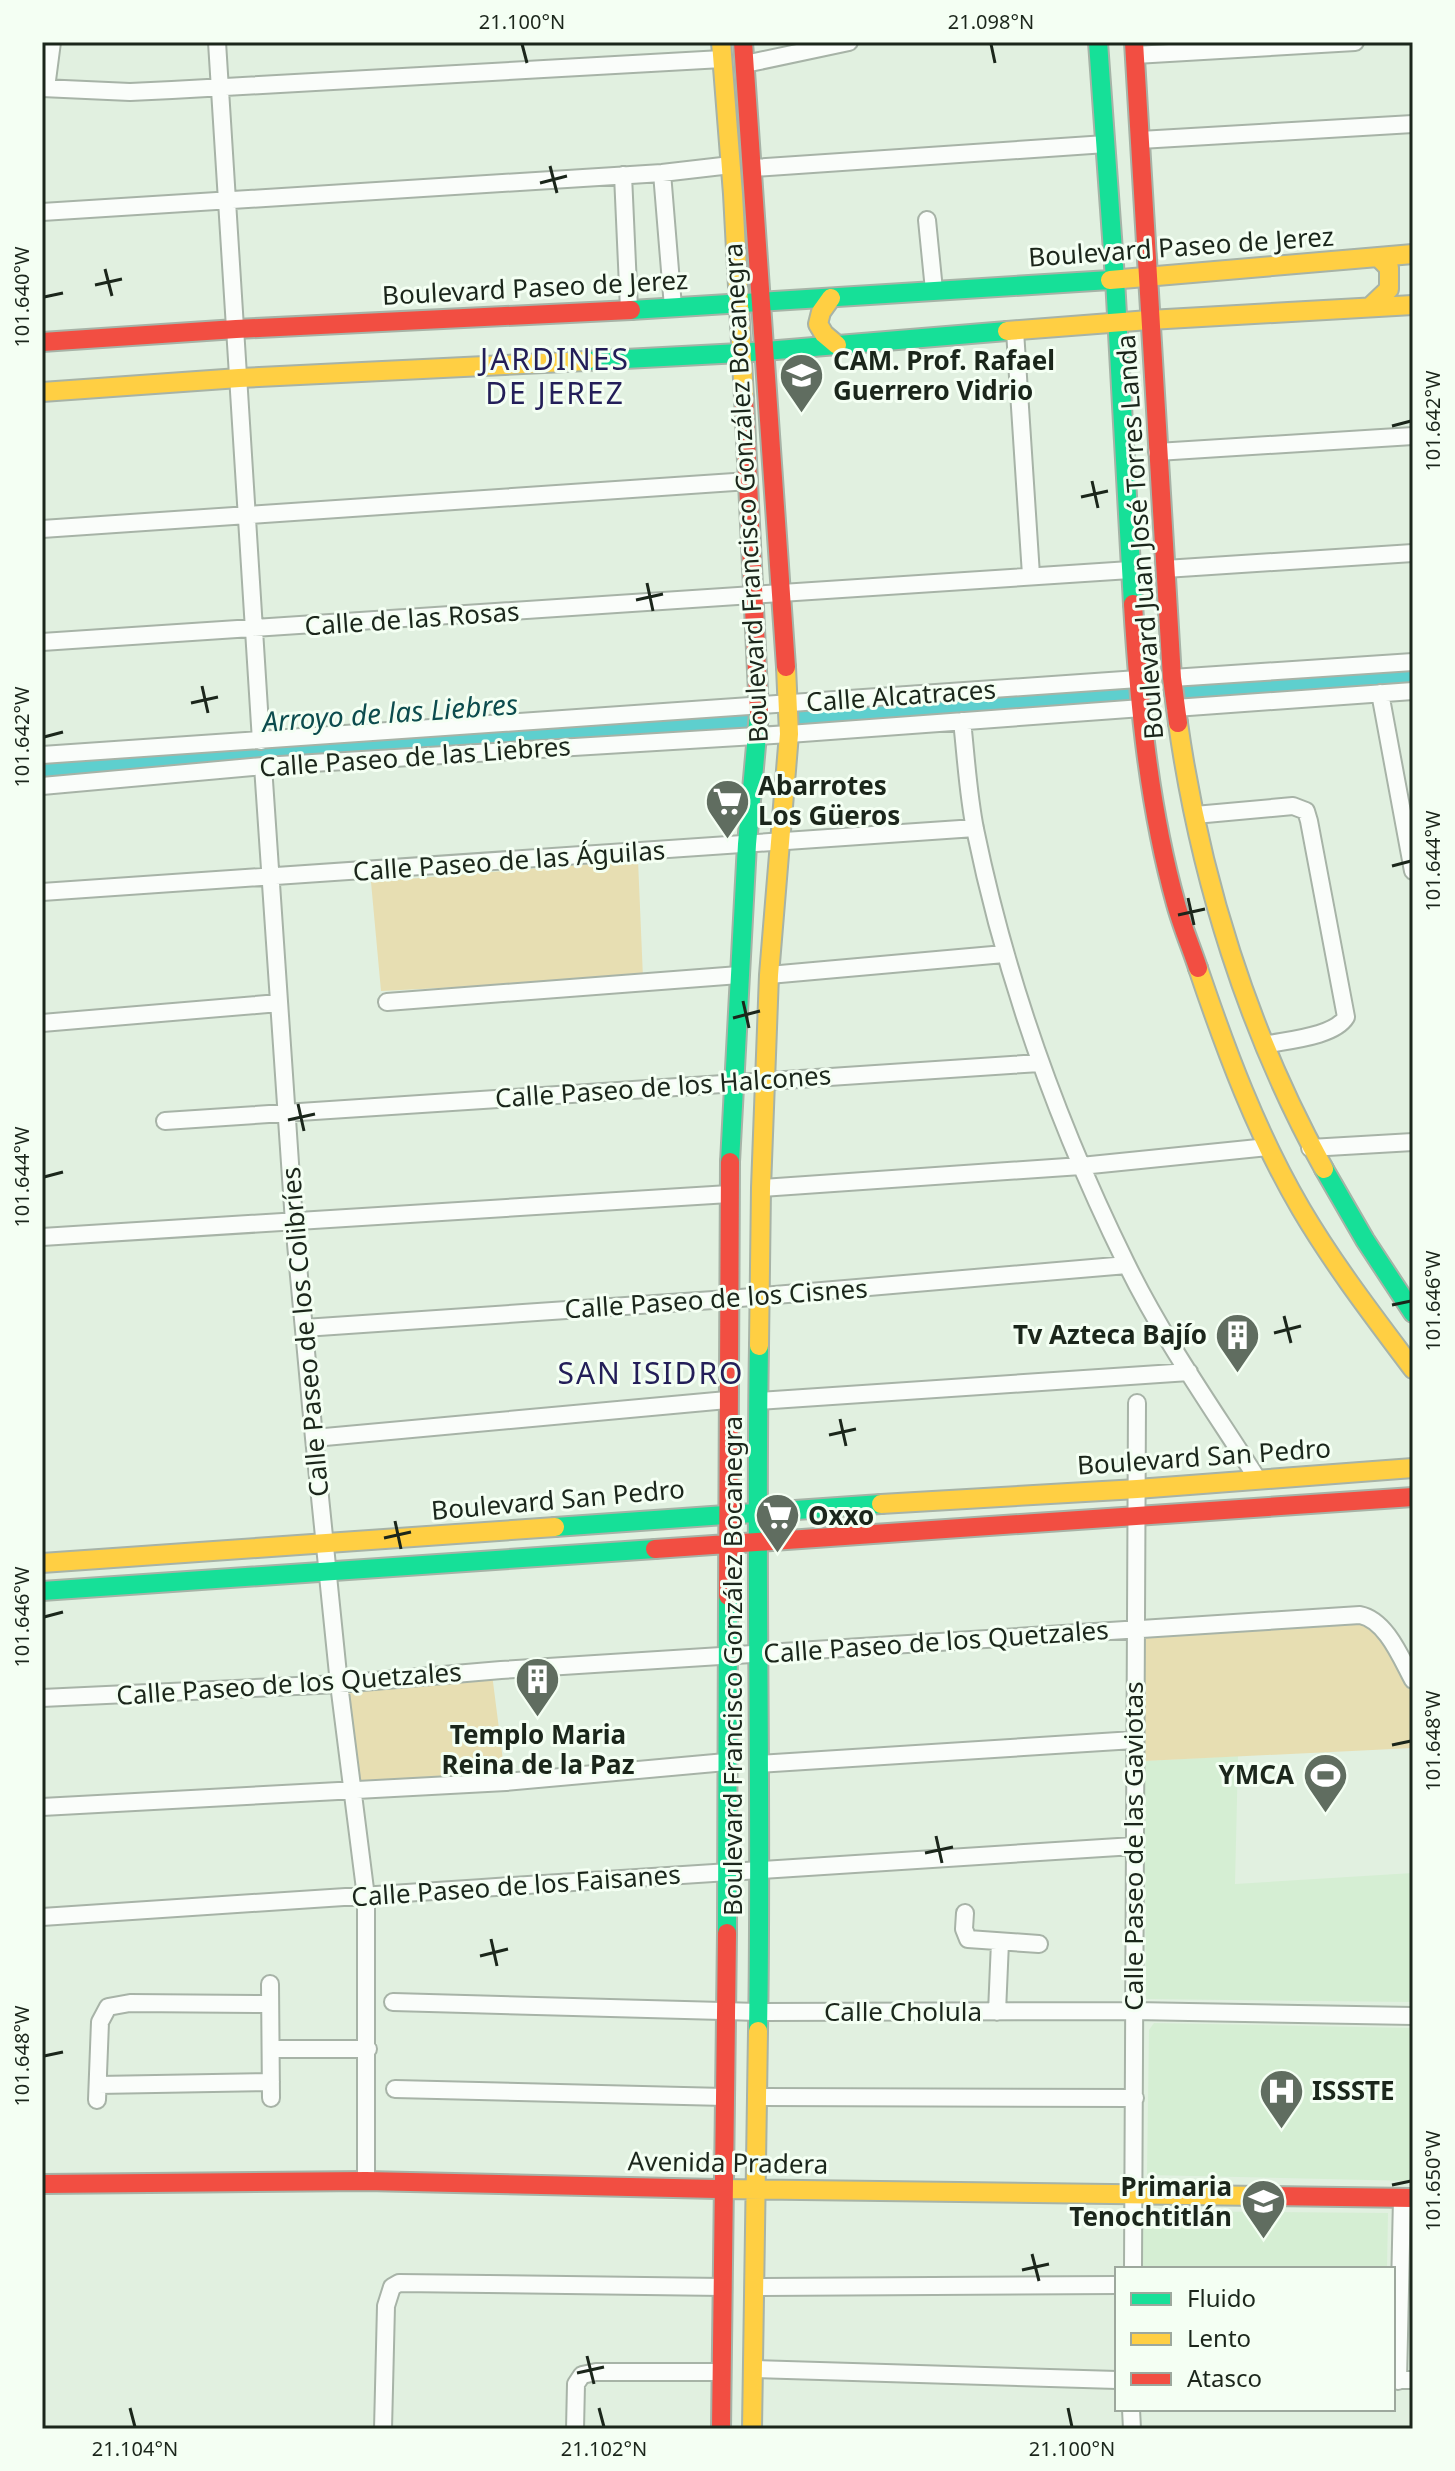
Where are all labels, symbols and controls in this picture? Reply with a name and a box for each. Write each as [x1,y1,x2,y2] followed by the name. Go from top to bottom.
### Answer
[479,8,565,35] text: 21.100°N
[948,8,1034,35] text: 21.098°N
[1027,217,1335,275] street label: Boulevard Paseo de Jerez
[714,242,776,744] street label: Boulevard Francisco González Bocanegra
[8,246,35,348] text: 101.640°W
[381,261,689,313] street label: Boulevard Paseo de Jerez
[1107,333,1171,741] street label: Boulevard Juan José Torres Landa
[477,338,630,413] district label: JARDINES DE JEREZ
[833,342,1055,408] place label: CAM. Prof. Rafael Guerrero Vidrio
[778,352,826,415] school or university icon: CAM. Prof. Rafael Guerrero Vidrio
[1419,370,1446,472] text: 101.642°W
[303,593,521,643] street label: Calle de las Rosas
[805,670,997,720] street label: Calle Alcatraces
[259,684,519,740] water label: Arroyo de las Liebres
[8,686,35,788] text: 101.642°W
[258,727,572,785] street label: Calle Paseo de las Liebres
[758,767,900,833] place label: Abarrotes Los Güeros
[703,777,751,840] supermarket icon: Abarrotes Los Güeros
[1419,810,1446,912] text: 101.644°W
[352,831,666,889] street label: Calle Paseo de las Águilas
[494,1056,832,1116] street label: Calle Paseo de los Halcones
[8,1126,35,1228] text: 101.644°W
[272,1166,336,1499] street label: Calle Paseo de los Colibríes
[1419,1250,1446,1352] text: 101.646°W
[563,1269,869,1327] street label: Calle Paseo de los Cisnes
[1214,1311,1262,1374] building icon: Tv Azteca Bajío
[1013,1316,1207,1352] place label: Tv Azteca Bajío
[557,1352,745,1393] district label: SAN ISIDRO
[714,1416,750,1916] street label: Boulevard Francisco González Bocanegra
[1076,1429,1332,1483] street label: Boulevard San Pedro
[430,1470,686,1528] street label: Boulevard San Pedro
[753,1492,801,1555] supermarket icon: Oxxo
[808,1497,874,1533] place label: Oxxo
[8,1566,35,1668] text: 101.646°W
[762,1611,1110,1671] street label: Calle Paseo de los Quetzales
[115,1653,463,1713] street label: Calle Paseo de los Quetzales
[514,1656,562,1719] building icon: Templo Maria Reina de la Paz
[1115,1681,1151,2011] street label: Calle Paseo de las Gaviotas
[1419,1690,1446,1792] text: 101.648°W
[442,1716,635,1782] place label: Templo Maria Reina de la Paz
[1301,1751,1349,1814] sports icon: YMCA
[1219,1756,1294,1792] place label: YMCA
[350,1856,682,1914] street label: Calle Paseo de los Faisanes
[824,1993,982,2029] street label: Calle Cholula
[8,2005,35,2107] text: 101.648°W
[1257,2067,1305,2130] hospital icon: ISSSTE
[1312,2072,1395,2108] place label: ISSSTE
[1419,2130,1446,2232] text: 101.650°W
[627,2142,829,2182] street label: Avenida Pradera
[1069,2168,1232,2234] place label: Primaria Tenochtitlán
[1239,2178,1287,2241] school or university icon: Primaria Tenochtitlán
[1115,2267,1395,2411] legend
[1187,2281,1256,2314] text: Fluido
[1187,2321,1251,2354] text: Lento
[1187,2361,1262,2394] text: Atasco
[92,2435,178,2462] text: 21.104°N
[561,2435,647,2462] text: 21.102°N
[1029,2435,1115,2462] text: 21.100°N

